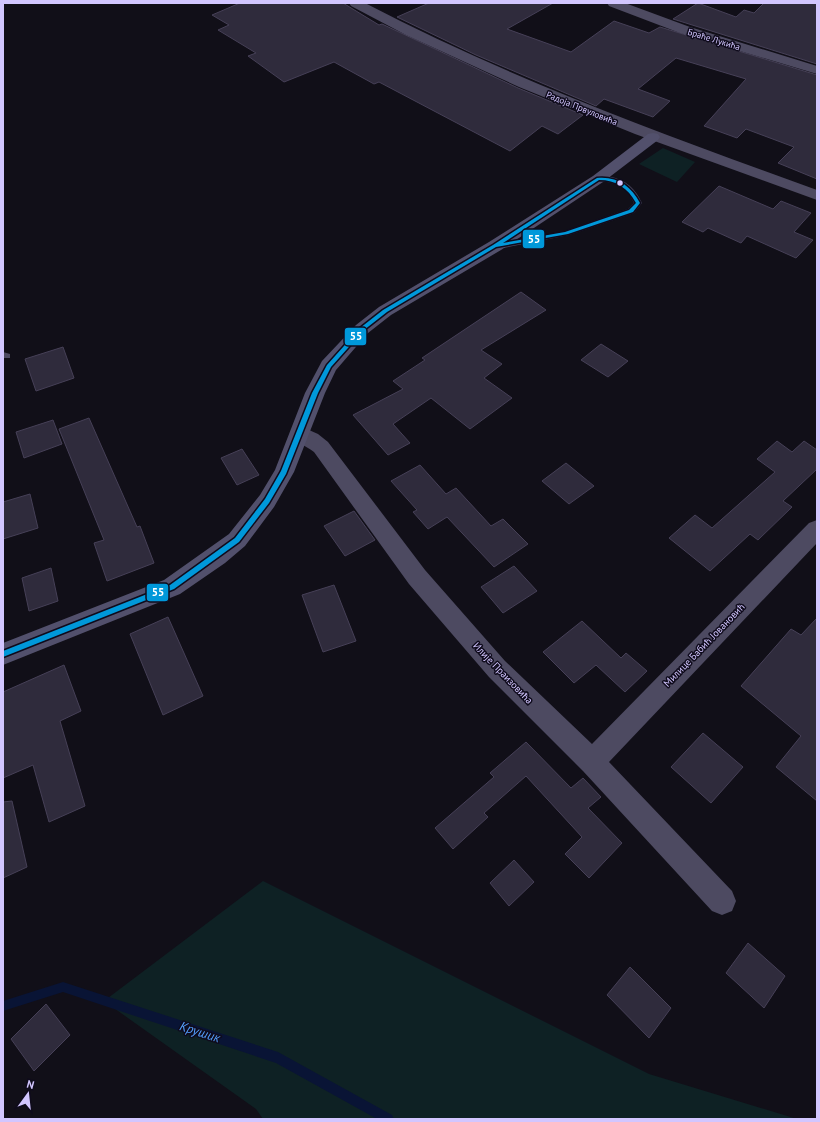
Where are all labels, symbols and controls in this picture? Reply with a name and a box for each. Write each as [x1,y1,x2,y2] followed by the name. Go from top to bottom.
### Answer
[686,26,742,52] street label: Браће Лукића
[545,89,619,127] street label: Радоја Првуловића
[615,178,625,188] unlabelled marker
[522,229,545,249] line badge: 55
[528,232,540,246] text: 55
[344,327,367,346] line badge: 55
[350,329,362,343] text: 55
[146,583,169,602] line badge: 55
[152,585,164,599] text: 55
[661,600,747,690] street label: Милице Бабић Јовановић
[470,639,536,707] street label: Илије Праизовића
[178,1017,223,1047] water label: Крушик
[8,1074,48,1114] north arrow
[25,1077,36,1092] text: N

